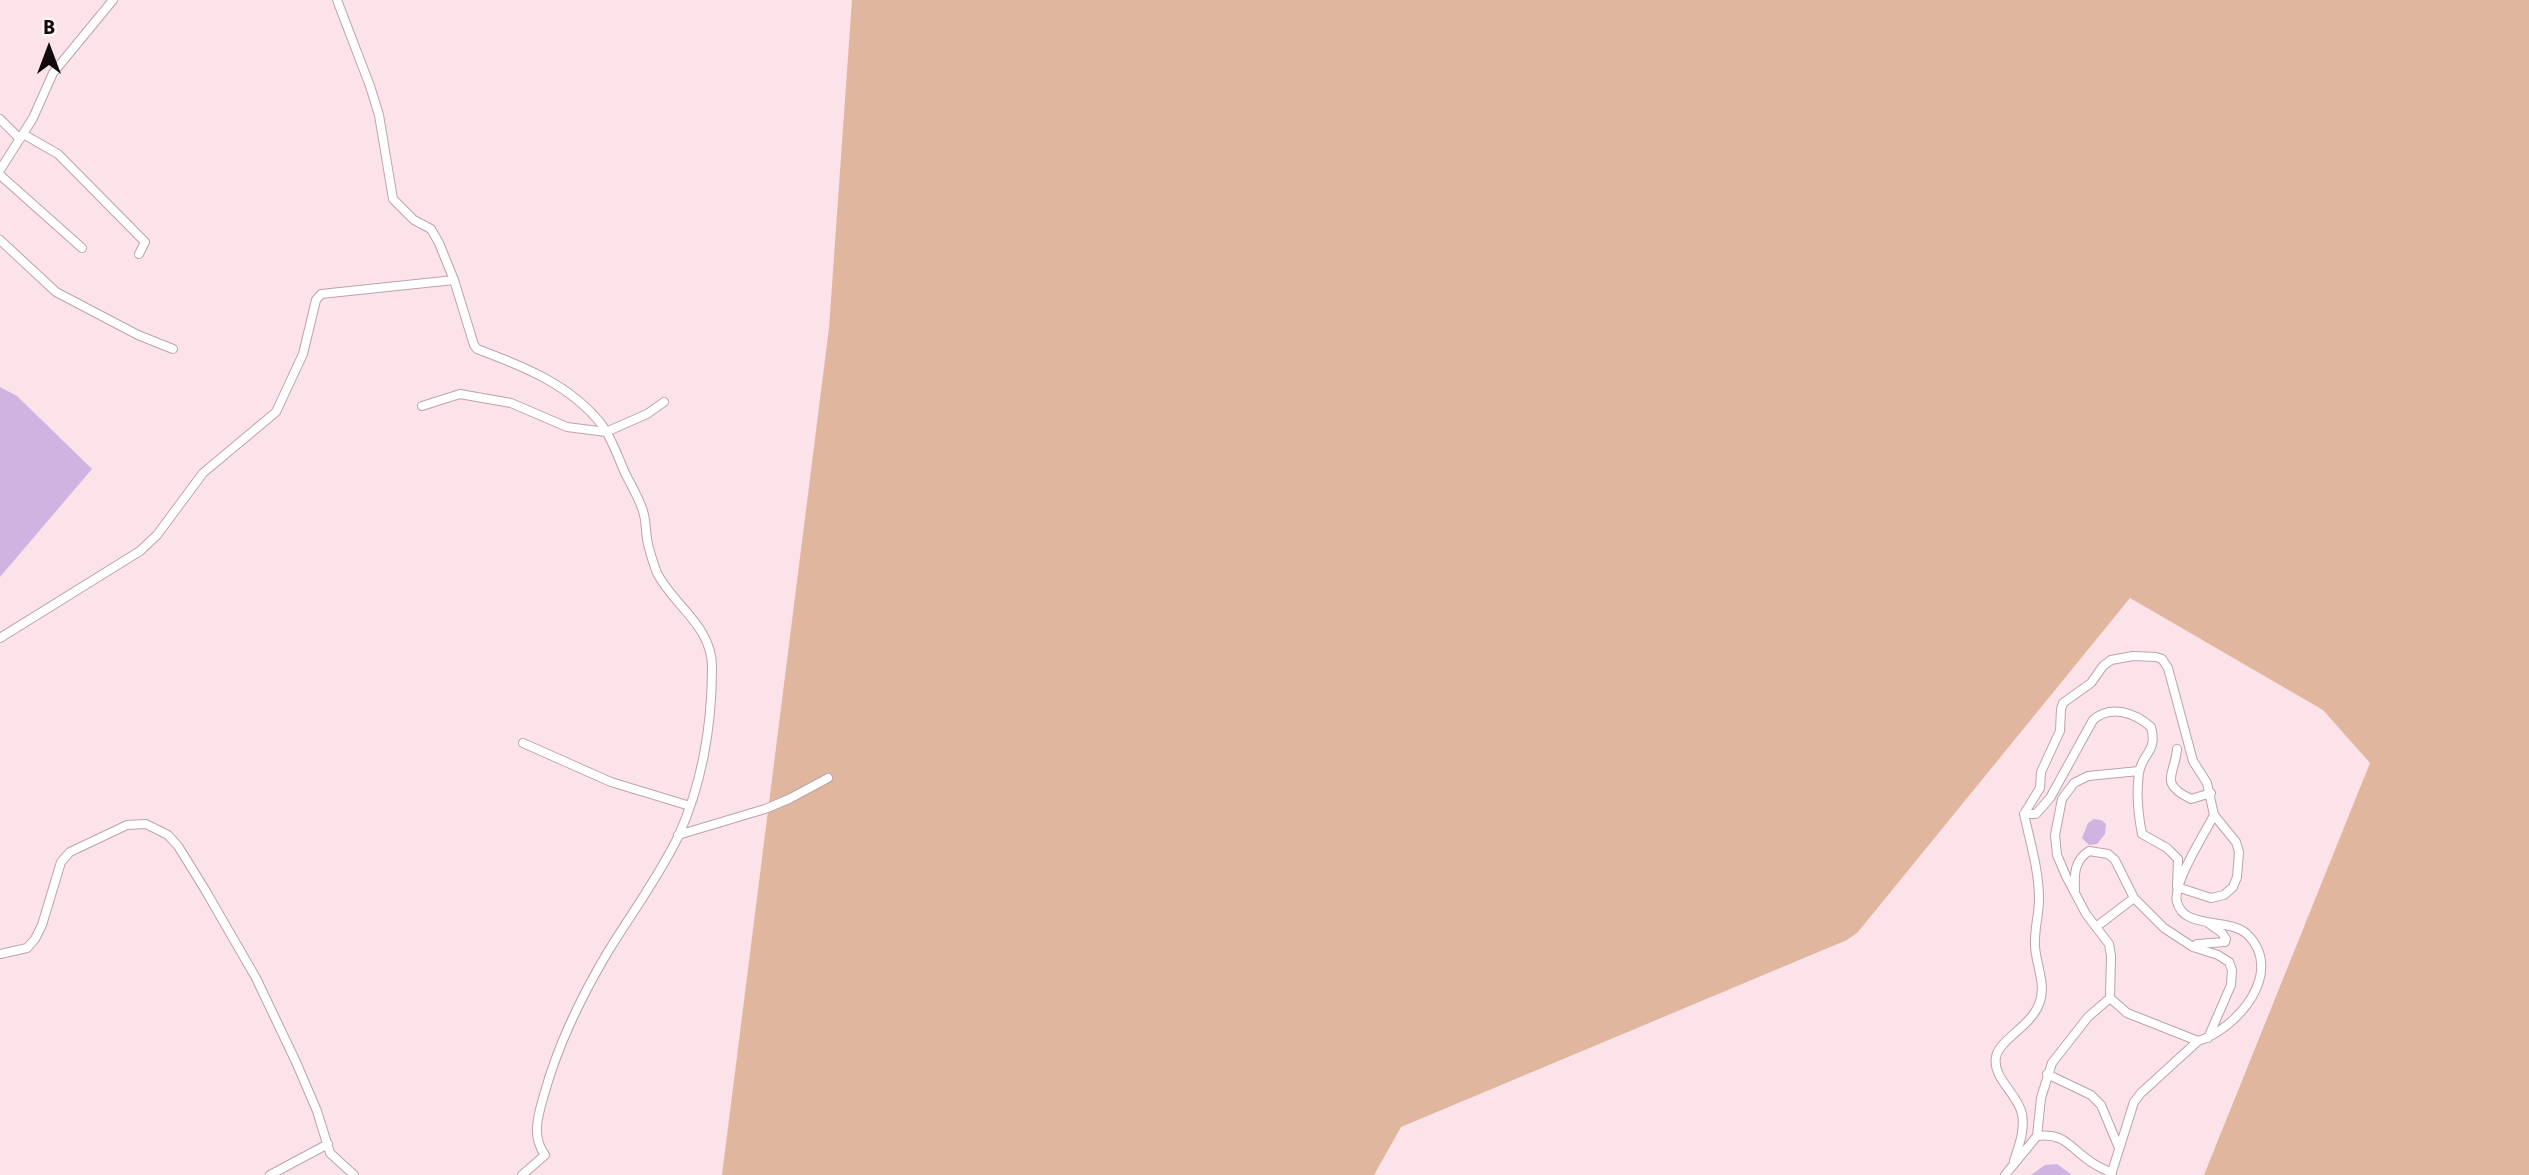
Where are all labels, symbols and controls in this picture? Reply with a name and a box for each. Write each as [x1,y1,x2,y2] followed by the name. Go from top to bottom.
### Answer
[14,14,84,84] north arrow
[43,16,55,39] text: B

